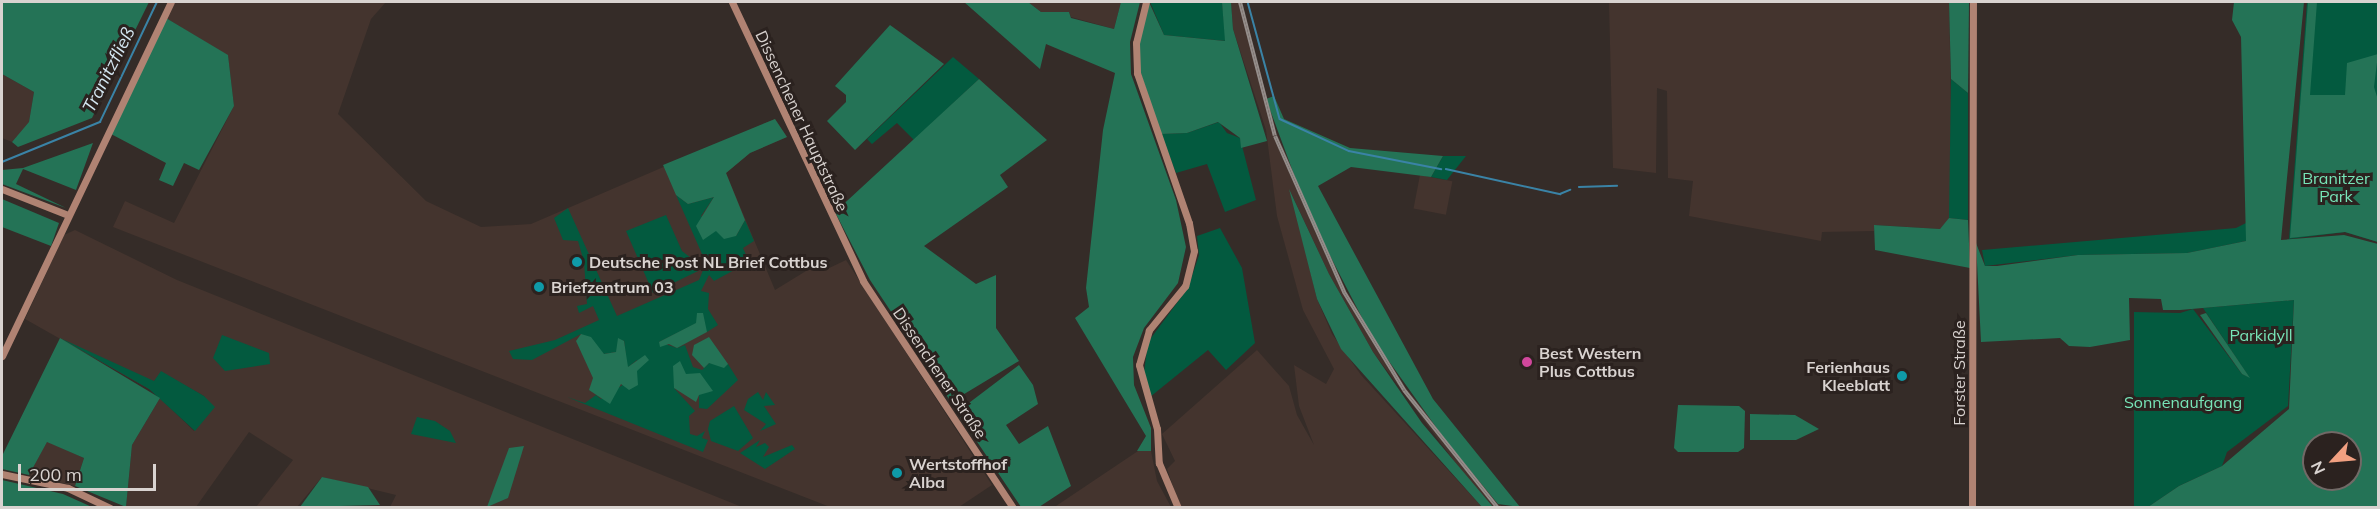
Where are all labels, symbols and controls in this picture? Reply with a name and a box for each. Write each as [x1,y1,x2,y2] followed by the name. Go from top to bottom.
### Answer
[78,24,140,116] water label: Tranitzfließ
[752,27,852,215] street label: Dissenchener Hauptstraße
[2302,168,2370,206] park label: Branitzer Park
[589,252,827,272] place label: Deutsche Post NL Brief Cottbus
[570,255,584,269] marker: Deutsche Post NL Brief Cottbus
[551,277,673,297] place label: Briefzentrum 03
[532,280,546,294] marker: Briefzentrum 03
[889,304,991,442] street label: Dissenchener Straße
[1949,320,1969,426] street label: Forster Straße
[2229,325,2293,345] park label: Parkidyll
[1539,343,1642,381] place label: Best Western Plus Cottbus
[1520,355,1534,369] marker: Best Western Plus Cottbus
[1806,357,1890,395] place label: Ferienhaus Kleeblatt
[1895,369,1909,383] marker: Ferienhaus Kleeblatt
[2124,392,2242,412] park label: Sonnenaufgang
[2302,431,2362,491] north arrow
[21,452,159,490] scale bar
[909,454,1007,492] place label: Wertstoffhof Alba
[2306,458,2329,478] text: N
[29,463,82,486] text: 200 m
[890,466,904,480] marker: Wertstoffhof Alba

